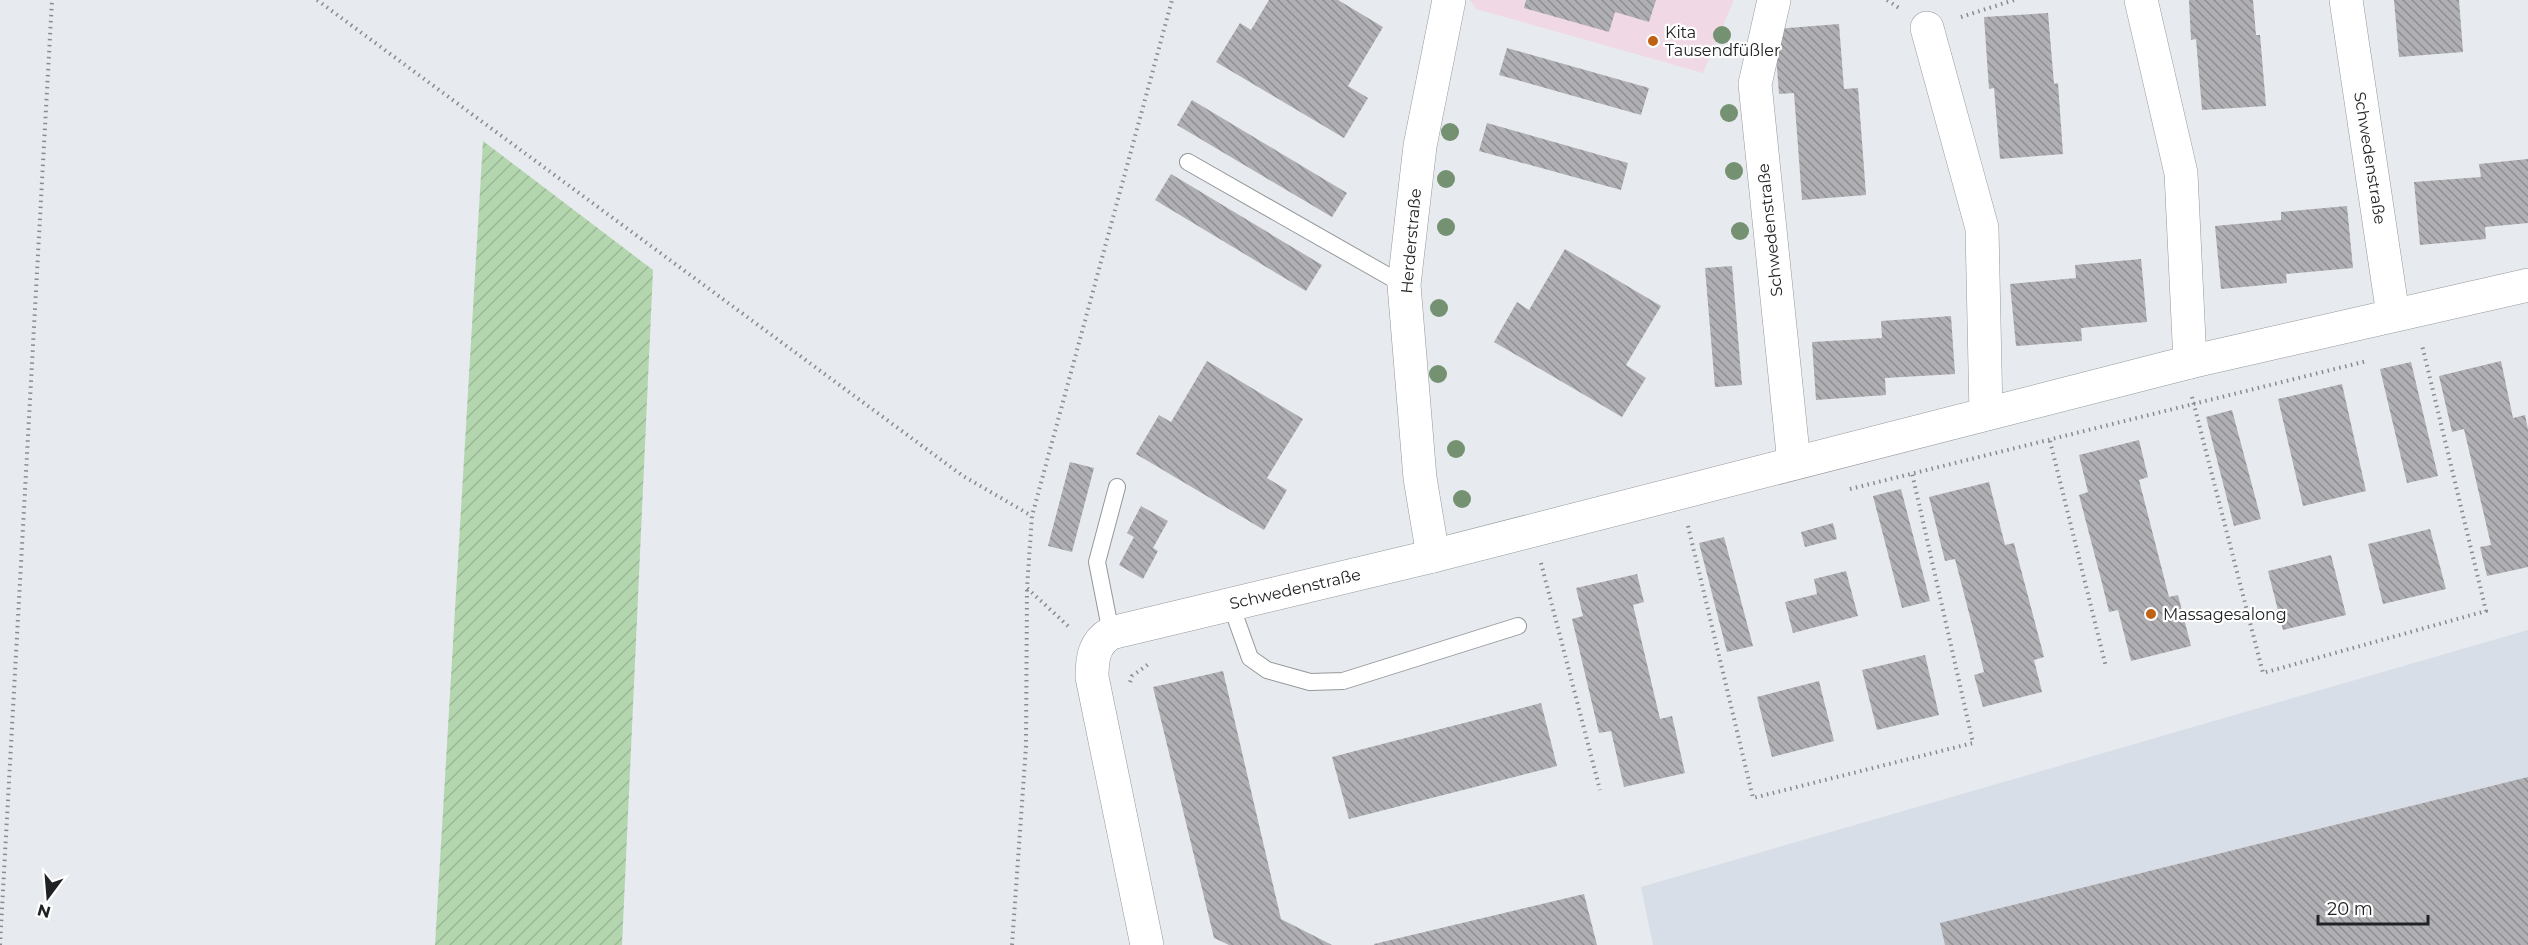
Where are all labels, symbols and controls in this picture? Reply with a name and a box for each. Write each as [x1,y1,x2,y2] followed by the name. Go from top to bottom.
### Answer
[1665,23,1780,60] place label: Kita Tausendfüßler
[1646,34,1660,48] marker: Kita Tausendfüßler
[2350,90,2390,226] street label: Schwedenstraße
[1754,162,1786,298] street label: Schwedenstraße
[1397,188,1425,294] street label: Herderstraße
[1228,565,1362,613] street label: Schwedenstraße
[2163,605,2287,624] place label: Massagesalong
[2144,607,2158,621] marker: Massagesalong
[18,867,78,927] north arrow
[2318,888,2428,926] scale bar
[2327,898,2373,920] text: 20 m
[35,900,53,922] text: N

